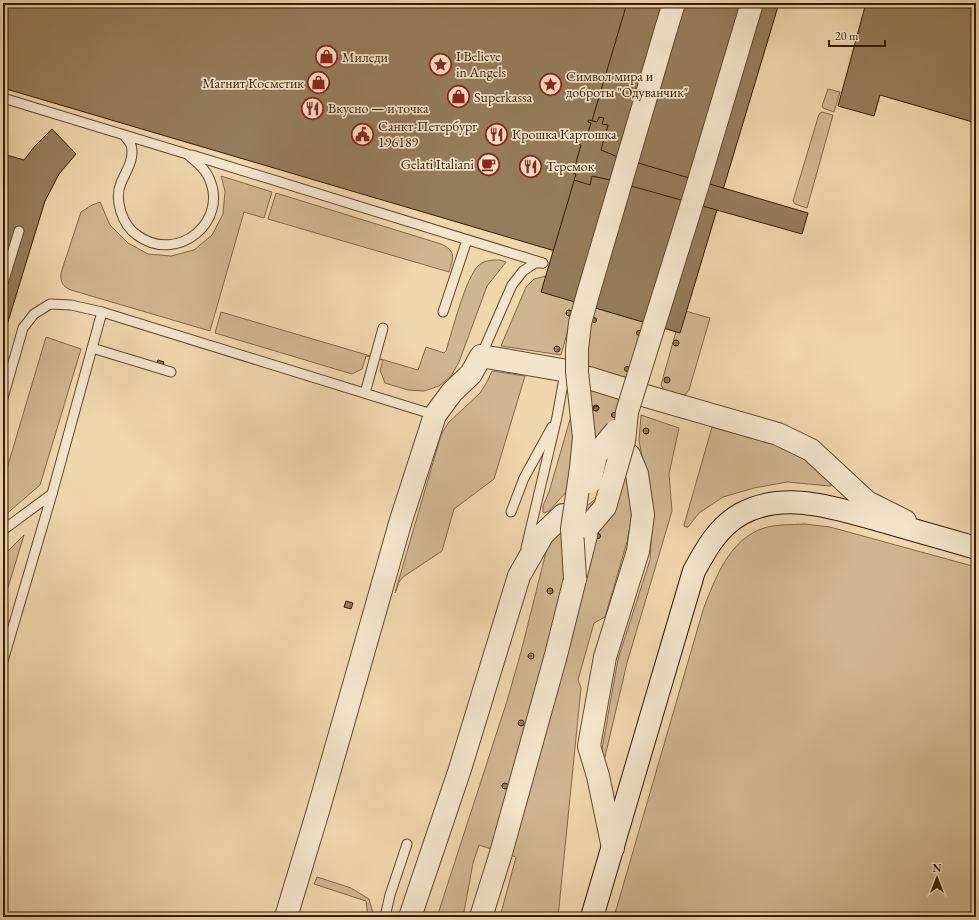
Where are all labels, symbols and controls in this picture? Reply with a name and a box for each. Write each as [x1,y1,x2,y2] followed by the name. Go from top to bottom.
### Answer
[829,22,885,48] scale bar
[835,28,859,44] text: 20 m
[314,44,340,70] shop icon: Миледи
[456,47,507,81] place label: I Believe in Angels
[342,48,389,66] place label: Миледи
[428,51,454,77] place icon: I Believe in Angels
[566,67,688,101] place label: Символ мира и доброты "Одуванчик"
[306,70,332,96] shop icon: Магнит Косметик
[538,71,564,97] place icon: Символ мира и доброты "Одуванчик"
[202,74,304,92] place label: Магнит Косметик
[445,84,471,110] shop icon: Superkassa
[474,88,532,106] place label: Superkassa
[299,95,325,121] restaurant icon: Вкусно — и точка
[328,99,429,117] place label: Вкусно — и точка
[378,117,477,151] place label: Санкт-Петербург 196189
[350,121,376,147] public building icon: Санкт-Петербург 196189
[484,121,510,147] restaurant icon: Крошка Картошка
[512,125,617,143] place label: Крошка Картошка
[476,151,502,177] cafe icon: Gelati Italiani
[517,153,543,179] restaurant icon: Теремок
[401,155,475,173] place label: Gelati Italiani
[546,157,595,175] place label: Теремок
[917,858,957,898] north arrow
[933,861,942,875] text: N

